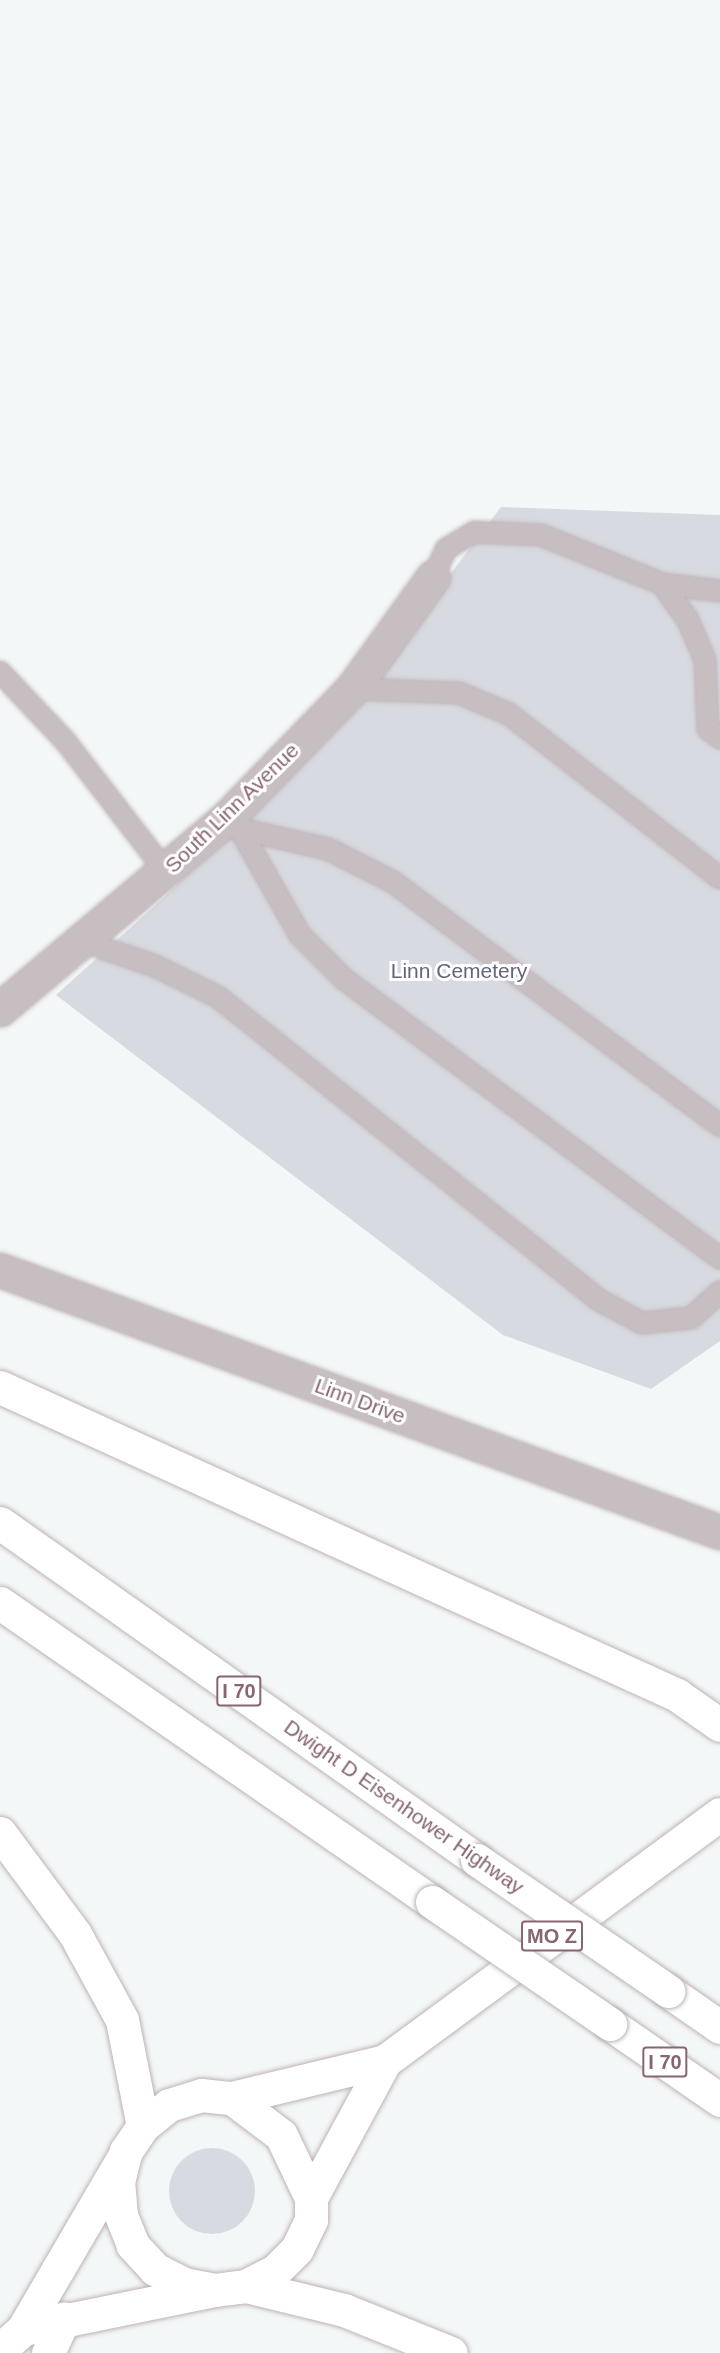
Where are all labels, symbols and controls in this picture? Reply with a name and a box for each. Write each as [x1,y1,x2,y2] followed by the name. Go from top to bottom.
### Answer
[160,737,304,879] street label: South Linn Avenue
[391,958,527,984] park label: Linn Cemetery
[311,1373,409,1429] street label: Linn Drive
[215,1674,263,1708] road number: I 70
[279,1714,529,1900] street label: Dwight D Eisenhower Highway
[520,1919,584,1953] road number: MO Z
[641,2045,689,2079] road number: I 70

